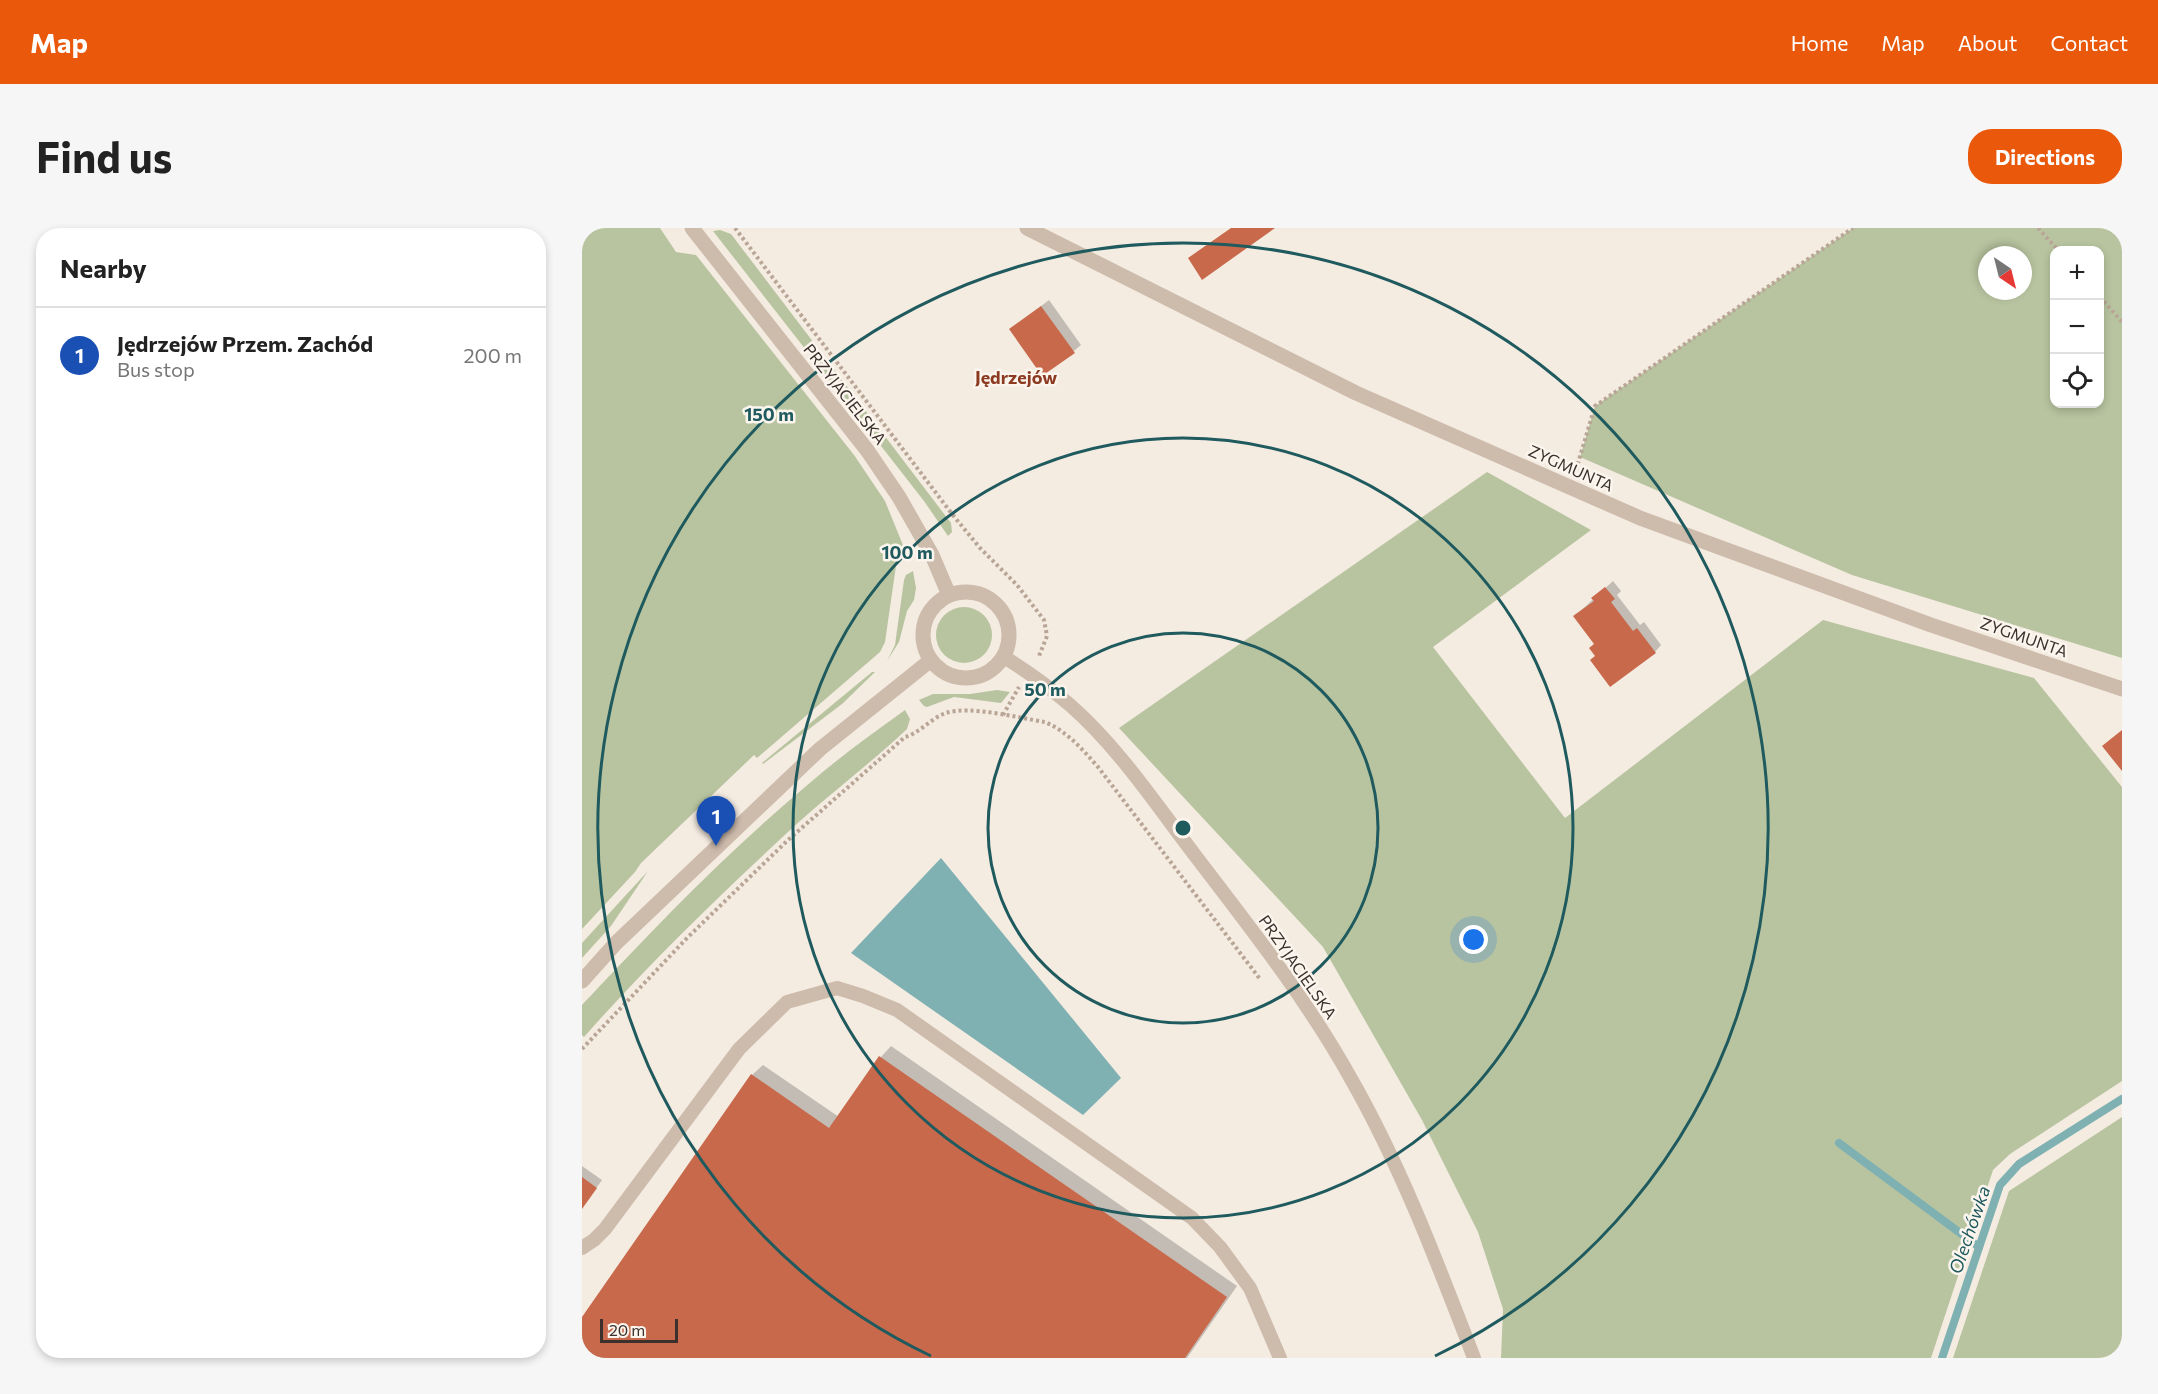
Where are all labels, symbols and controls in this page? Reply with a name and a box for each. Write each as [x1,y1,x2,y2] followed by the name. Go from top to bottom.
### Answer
[30,25,88,59] text: Map
[1791,30,1848,55] text: Home
[1881,30,1925,55] text: Map
[1958,30,2017,55] text: About
[2050,30,2128,55] text: Contact
[1968,129,2122,184] button: Directions
[36,130,172,182] text: Find us
[1978,246,2032,300] north arrow
[2050,246,2104,408] map controls
[2050,246,2104,300] button: +
[60,252,147,283] text: Nearby
[2050,300,2104,354] button: −
[117,330,373,357] text: Jędrzejów Przem. Zachód
[800,340,891,448] street label: PRZYJACIELSKA
[75,343,84,367] text: 1
[464,343,522,367] text: 200 m
[2050,354,2104,408] button: locate
[117,357,195,381] text: Bus stop
[975,366,1057,388] district label: Jędrzejów
[744,403,794,425] text: 150 m
[1526,440,1617,495] street label: ZYGMUNTA
[881,541,933,563] text: 100 m
[1978,613,2070,660] street label: ZYGMUNTA
[1024,678,1066,700] text: 50 m
[696,796,736,846] pin: 1
[1173,818,1193,838] centre of rings
[1256,911,1341,1022] street label: PRZYJACIELSKA
[1459,925,1488,954] your location
[1944,1183,1994,1277] water label: Olechówka
[600,1316,678,1344] scale bar
[609,1320,645,1339] text: 20 m

